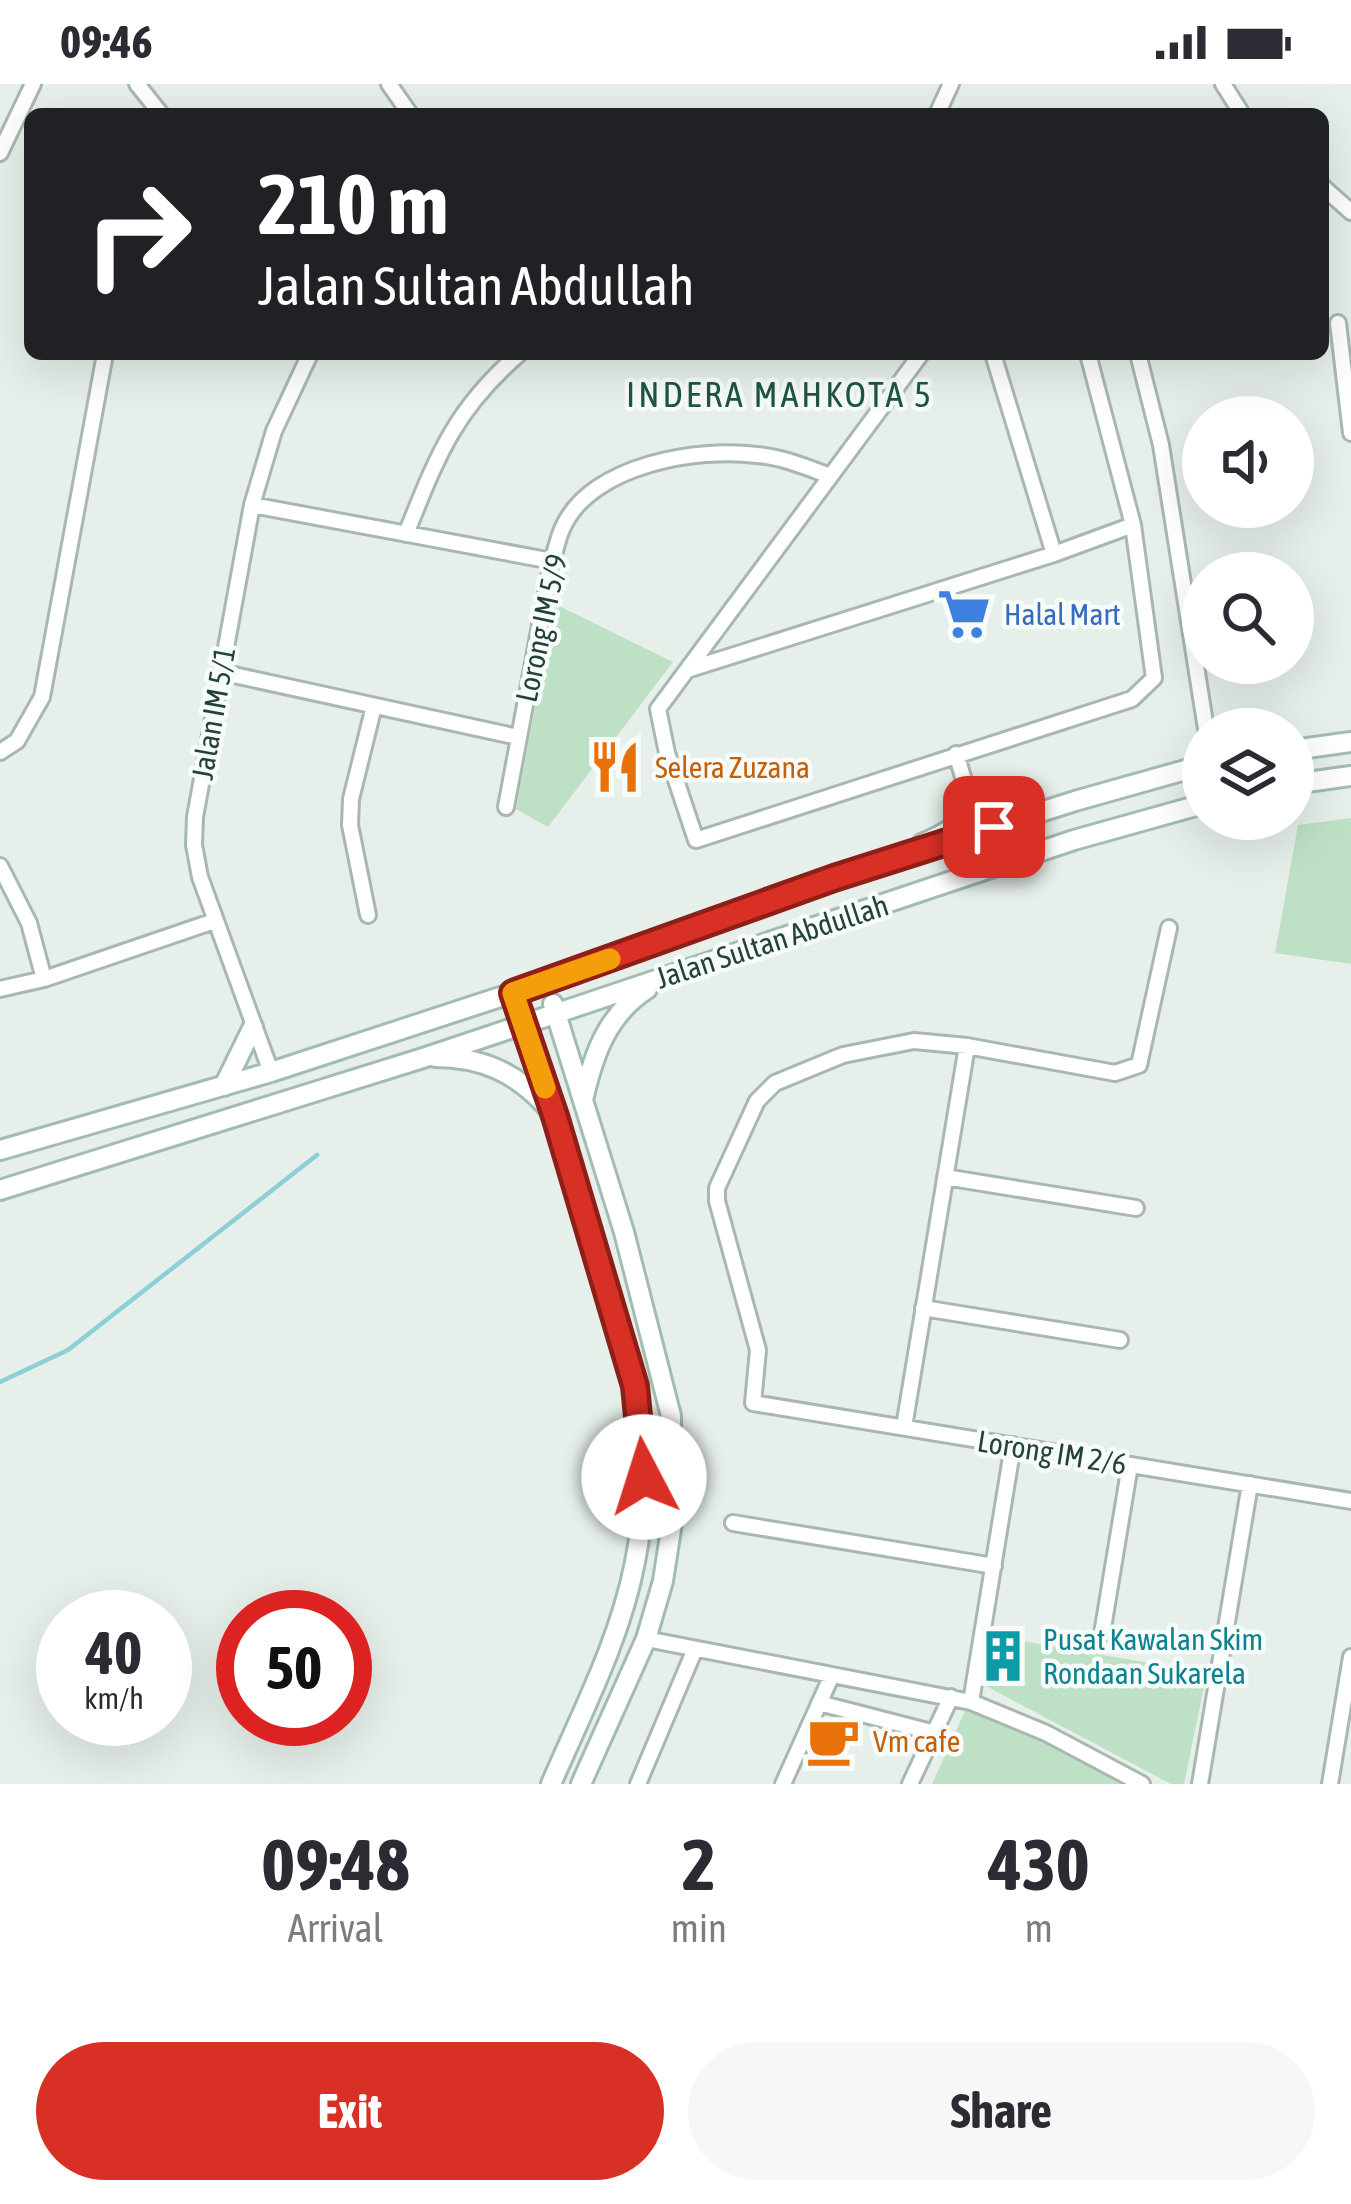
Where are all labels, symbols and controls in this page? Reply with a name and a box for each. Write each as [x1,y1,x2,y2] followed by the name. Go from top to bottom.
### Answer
[60,16,153,68] text: 09:46
[60,156,216,312] icon: right
[258,156,448,252] text: 210 m
[258,255,694,316] text: Jalan Sultan Abdullah
[626,373,934,415] district label: INDERA MAHKOTA 5
[1182,396,1314,840] map controls
[1182,396,1314,528] button: sound
[509,551,573,705] street label: Lorong IM 5/9
[1182,552,1314,684] button: search
[935,585,993,643] supermarket icon: Halal Mart
[1004,597,1121,631] place label: Halal Mart
[185,644,241,782] street label: Jalan IM 5/1
[1182,708,1314,840] button: layers
[586,738,644,796] restaurant icon: Selera Zuzana
[655,750,810,784] place label: Selera Zuzana
[943,776,1045,878] pin
[961,794,1027,860] icon: arrive
[651,887,893,995] street label: Jalan Sultan Abdullah
[581,1414,707,1540] position arrow
[975,1423,1129,1481] street label: Lorong IM 2/6
[216,1590,372,1746] speed limit sign: 50
[86,1618,142,1687] text: 40
[1043,1622,1263,1690] place label: Pusat Kawalan Skim Rondaan Sukarela
[974,1627,1032,1685] building icon: Pusat Kawalan Skim Rondaan Sukarela
[84,1681,144,1715] text: km/h
[804,1712,862,1770] cafe icon: Vm cafe
[873,1724,960,1758] place label: Vm cafe
[261,1823,410,1905] text: 09:48
[682,1823,716,1905] text: 2
[988,1823,1090,1905] text: 430
[288,1906,383,1950] text: Arrival
[671,1906,727,1950] text: min
[1025,1906,1053,1950] text: m
[36,2042,664,2180] button: Exit
[688,2042,1315,2180] button: Share

